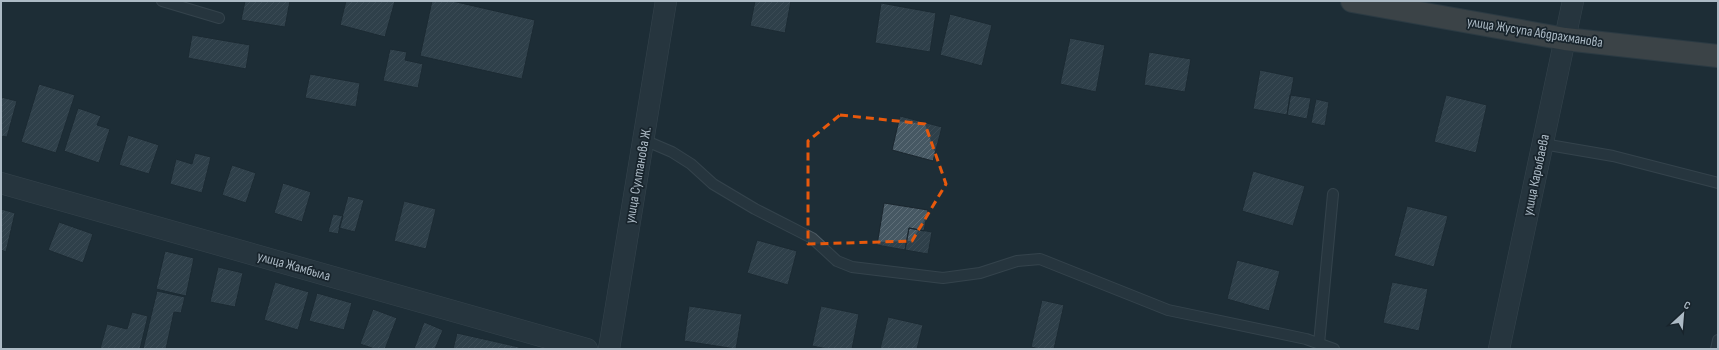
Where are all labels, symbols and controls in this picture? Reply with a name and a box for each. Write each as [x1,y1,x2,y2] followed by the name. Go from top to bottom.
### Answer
[1466,13,1604,51] street label: улица Жусупа Абдрахманова
[621,125,655,225] street label: улица Султанова Ж.
[1519,133,1553,217] street label: улица Карыбаева
[255,247,333,285] street label: улица Жамбыла
[1663,294,1703,334] north arrow
[1682,298,1693,313] text: С

